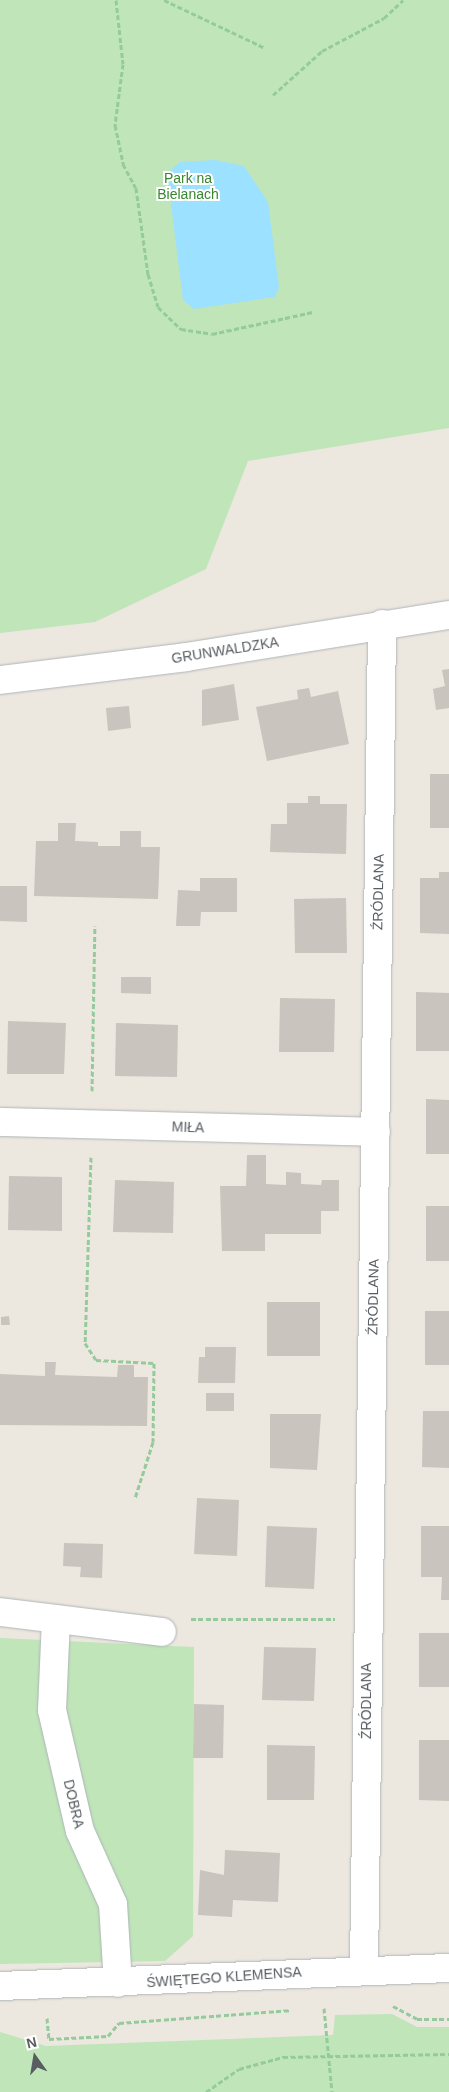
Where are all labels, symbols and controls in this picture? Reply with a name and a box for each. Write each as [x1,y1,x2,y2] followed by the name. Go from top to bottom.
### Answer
[157,170,219,202] park label: Park na Bielanach
[170,633,280,667] street label: GRUNWALDZKA
[369,854,387,930] street label: ŹRÓDLANA
[171,1118,205,1136] street label: MIŁA
[364,1259,382,1335] street label: ŹRÓDLANA
[358,1663,374,1739] street label: ŹRÓDLANA
[60,1778,88,1830] street label: DOBRA
[146,1963,302,1991] street label: ŚWIĘTEGO KLEMENSA
[10,2032,60,2082] north arrow
[25,2033,38,2051] text: N

